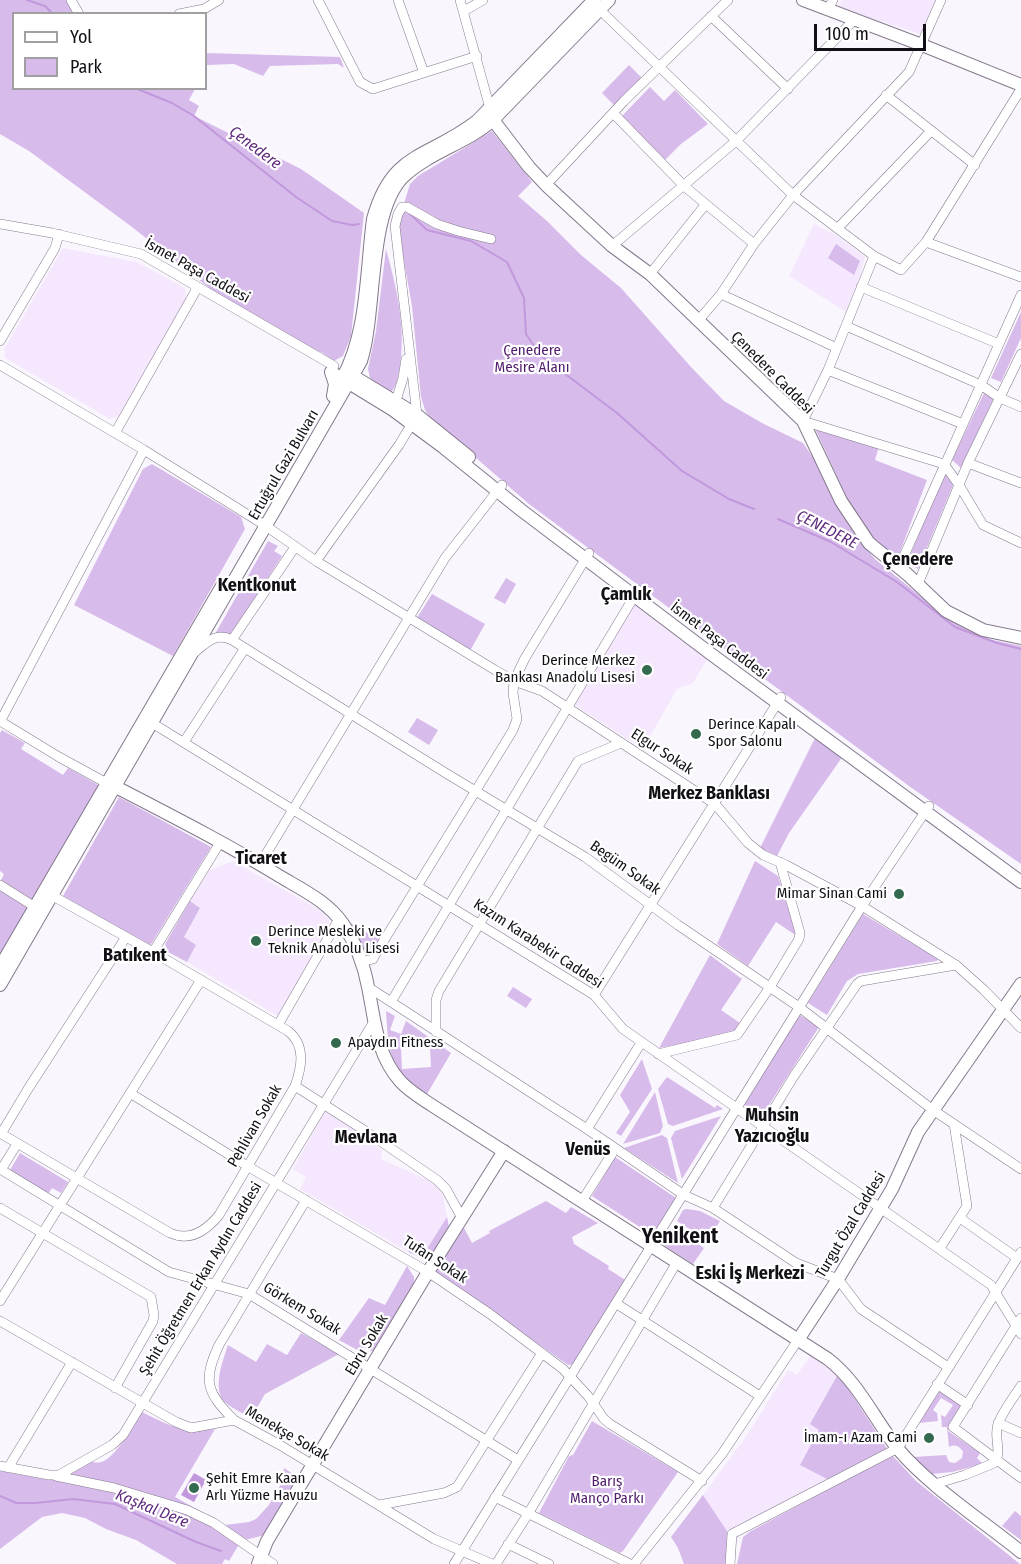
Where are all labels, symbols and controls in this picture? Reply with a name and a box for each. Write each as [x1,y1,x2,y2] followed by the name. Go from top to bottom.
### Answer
[12,12,207,90] legend
[817,12,930,50] scale bar
[825,23,869,45] text: 100 m
[70,26,92,48] text: Yol
[70,56,102,78] text: Park
[225,122,285,174] water label: Çenedere
[141,235,253,307] street label: İsmet Paşa Caddesi
[727,328,817,418] street label: Çenedere Caddesi
[495,342,569,377] park label: Çenedere Mesire Alanı
[245,407,323,523] street label: Ertuğrul Gazi Bulvarı
[793,506,861,554] water label: ÇENEDERE
[883,549,953,571] district label: Çenedere
[218,575,296,597] district label: Kentkonut
[601,584,651,606] district label: Çamlık
[667,598,771,684] street label: İsmet Paşa Caddesi
[495,652,635,687] place label: Derince Merkez Bankası Anadolu Lisesi
[640,663,654,677] marker: Derince Merkez Bankası Anadolu Lisesi
[708,716,796,751] place label: Derince Kapalı Spor Salonu
[627,725,697,779] street label: Elgur Sokak
[689,727,703,741] marker: Derince Kapalı Spor Salonu
[648,783,770,805] district label: Merkez Banklası
[586,837,664,899] street label: Begüm Sokak
[235,848,287,870] district label: Ticaret
[777,885,887,903] place label: Mimar Sinan Cami
[892,887,906,901] marker: Mimar Sinan Cami
[470,895,606,993] street label: Kazım Karabekir Caddesi
[268,923,400,958] place label: Derince Mesleki ve Teknik Anadolu Lisesi
[249,934,263,948] marker: Derince Mesleki ve Teknik Anadolu Lisesi
[103,945,167,967] district label: Batıkent
[348,1034,443,1052] place label: Apaydın Fitness
[329,1036,343,1050] marker: Apaydın Fitness
[224,1082,286,1170] street label: Pehlivan Sokak
[735,1105,809,1148] district label: Muhsin Yazıcıoğlu
[335,1127,397,1149] district label: Mevlana
[566,1139,610,1161] district label: Venüs
[812,1169,890,1281] street label: Turgut Özal Caddesi
[136,1179,266,1379] street label: Şehit Öğretmen Erkan Aydın Caddesi
[642,1224,718,1250] district label: Yenikent
[399,1232,471,1288] street label: Tufan Sokak
[695,1263,805,1285] district label: Eski İş Merkezi
[260,1279,344,1339] street label: Görkem Sokak
[342,1311,392,1379] street label: Ebru Sokak
[242,1403,332,1465] street label: Menekşe Sokak
[804,1429,917,1447] place label: İmam-ı Azam Cami
[922,1431,936,1445] marker: İmam-ı Azam Cami
[206,1470,318,1505] place label: Şehit Emre Kaan Arlı Yüzme Havuzu
[570,1473,644,1508] park label: Barış Manço Parkı
[187,1481,201,1495] marker: Şehit Emre Kaan Arlı Yüzme Havuzu
[113,1486,191,1532] water label: Kaşkal Dere

